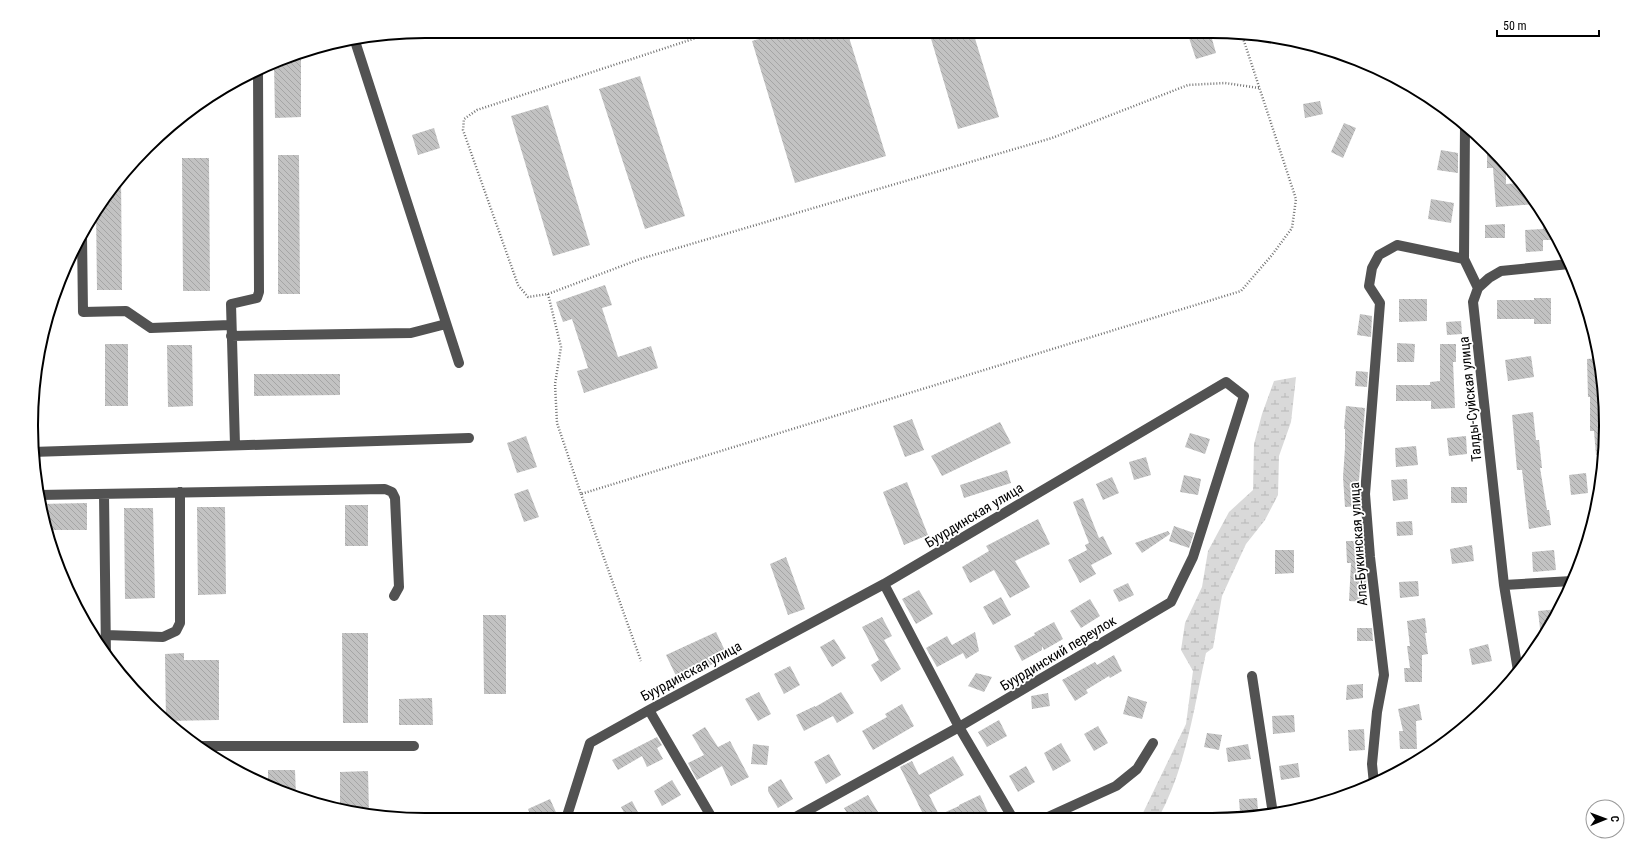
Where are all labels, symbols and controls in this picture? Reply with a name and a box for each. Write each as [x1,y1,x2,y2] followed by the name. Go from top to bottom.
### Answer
[1497,12,1599,38] scale bar
[1503,19,1527,33] text: 50 m
[1455,336,1485,462] street label: Талды-Суйская улица
[922,479,1026,551] street label: Буурдинская улица
[1346,482,1370,606] street label: Ала-Букинская улица
[997,612,1119,694] street label: Буурдинский переулок
[638,638,744,704] street label: Буурдинская улица
[1585,799,1625,839] north arrow
[1608,816,1621,822] text: С

